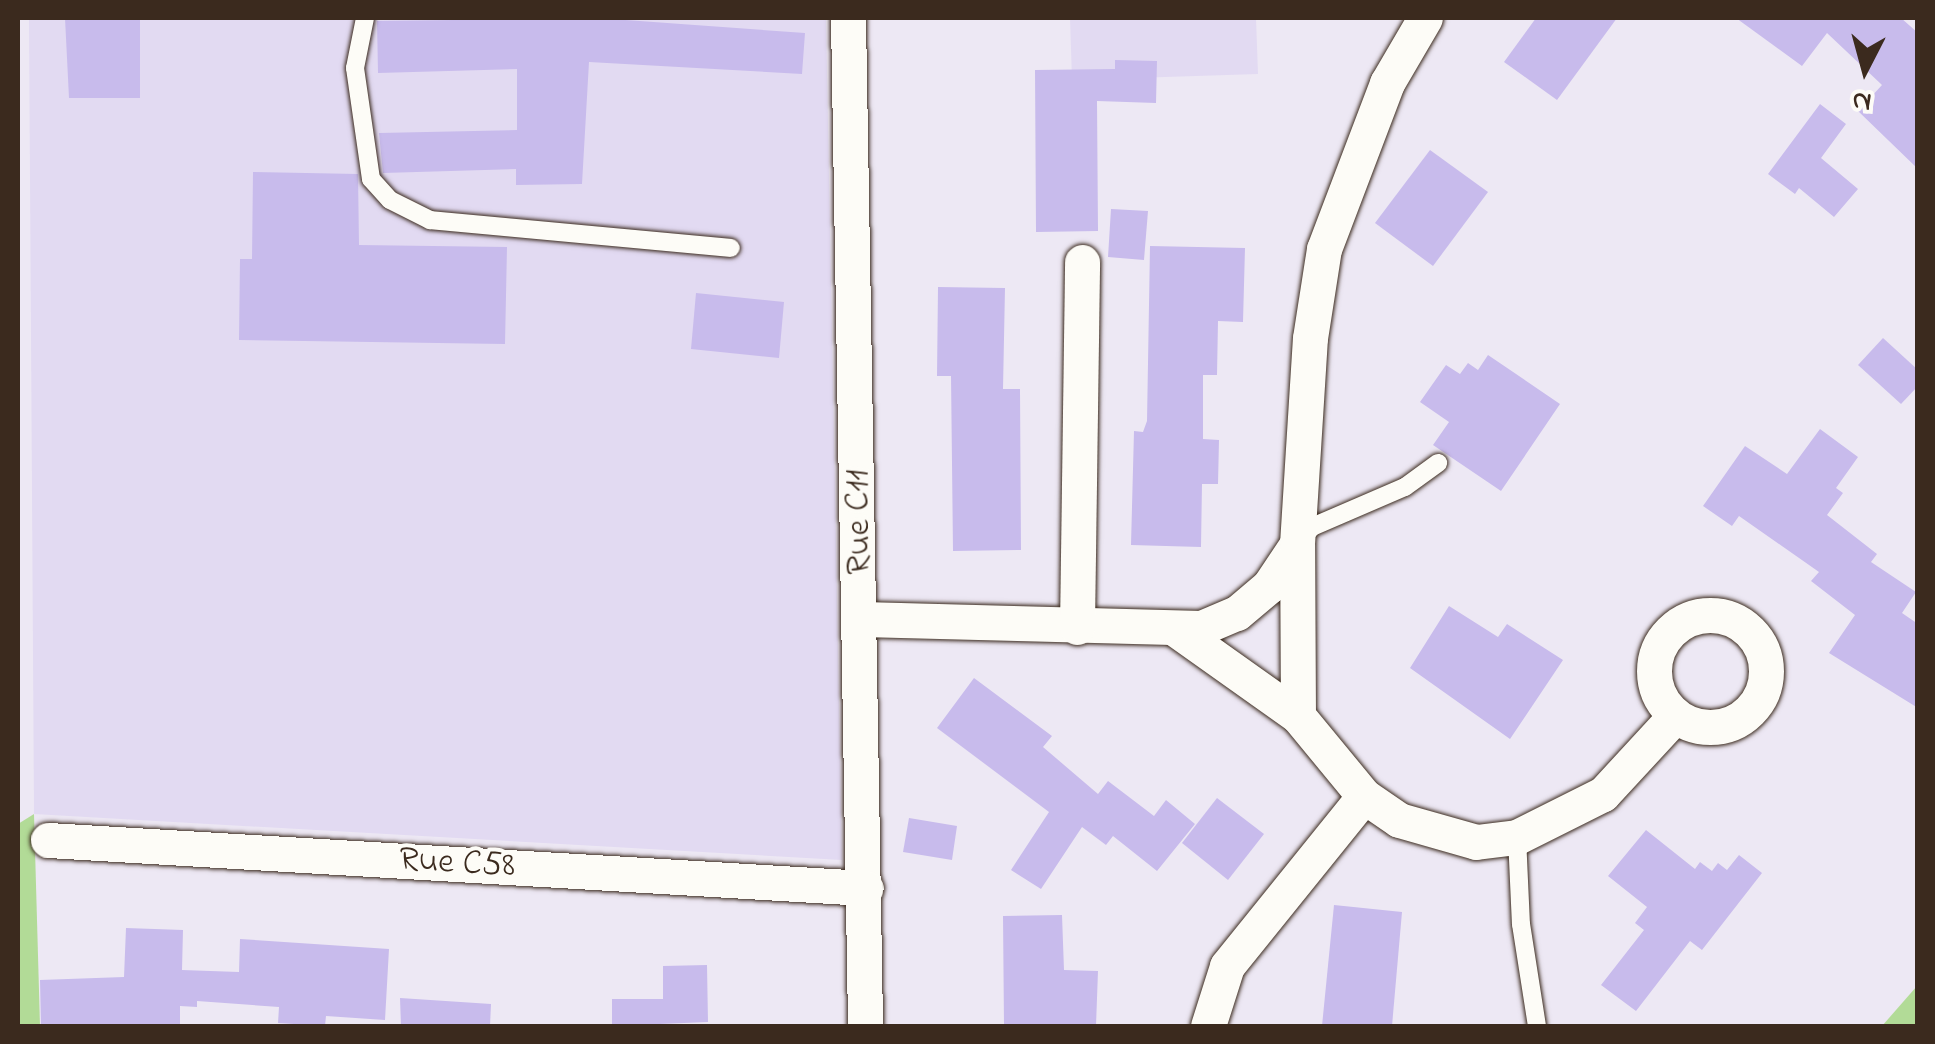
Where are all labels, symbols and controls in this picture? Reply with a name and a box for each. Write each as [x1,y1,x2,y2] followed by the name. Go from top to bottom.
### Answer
[1815,20,1915,120] north arrow
[1850,79,1873,122] text: N
[838,469,882,575] street label: Rue C11
[398,840,516,888] street label: Rue C58

